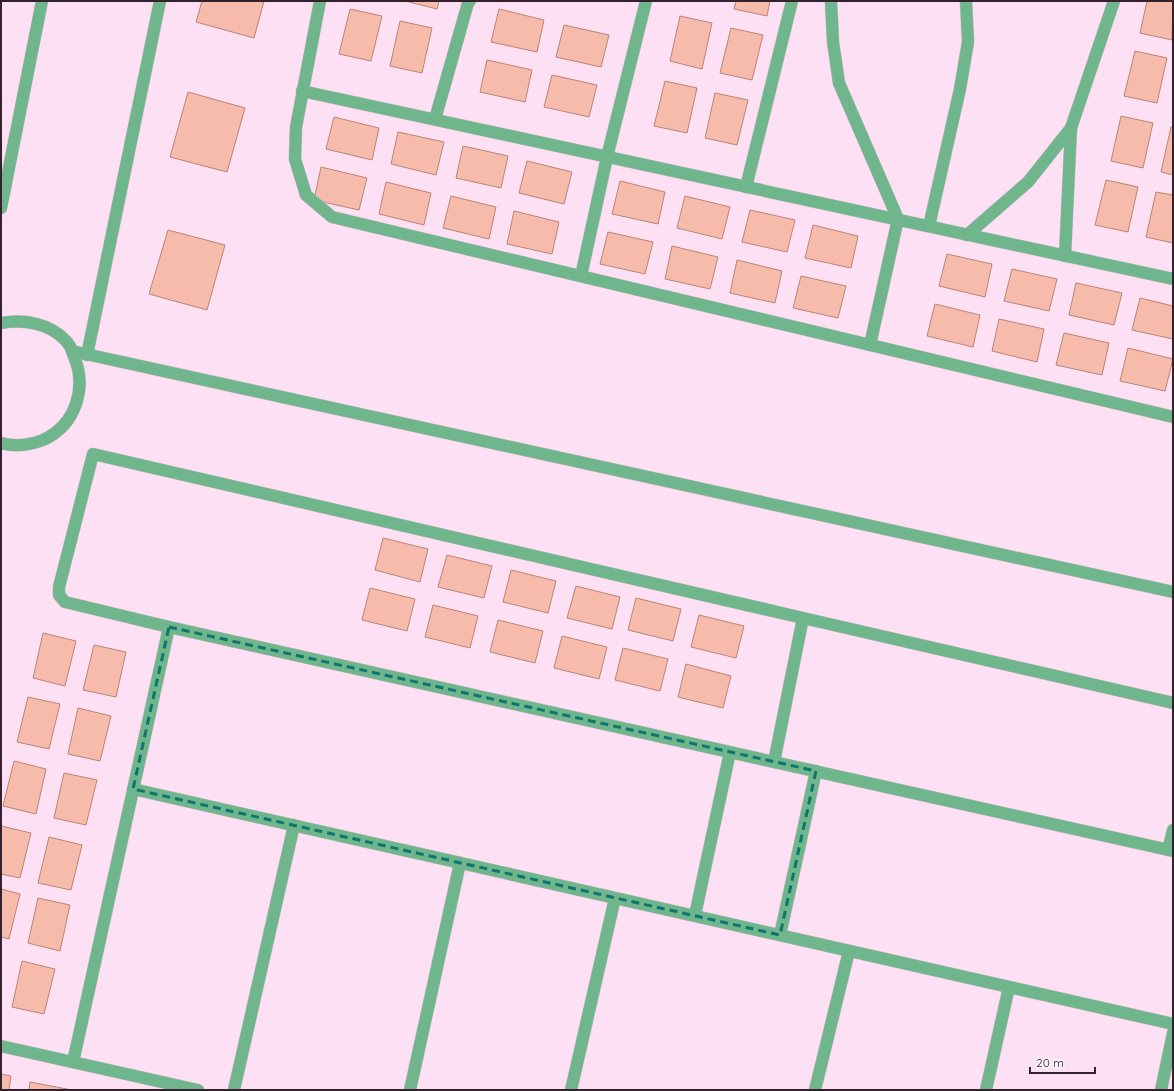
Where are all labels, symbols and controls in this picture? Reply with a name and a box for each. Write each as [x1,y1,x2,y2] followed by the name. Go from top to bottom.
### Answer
[1030,1049,1095,1075] scale bar
[1036,1055,1064,1070] text: 20 m

